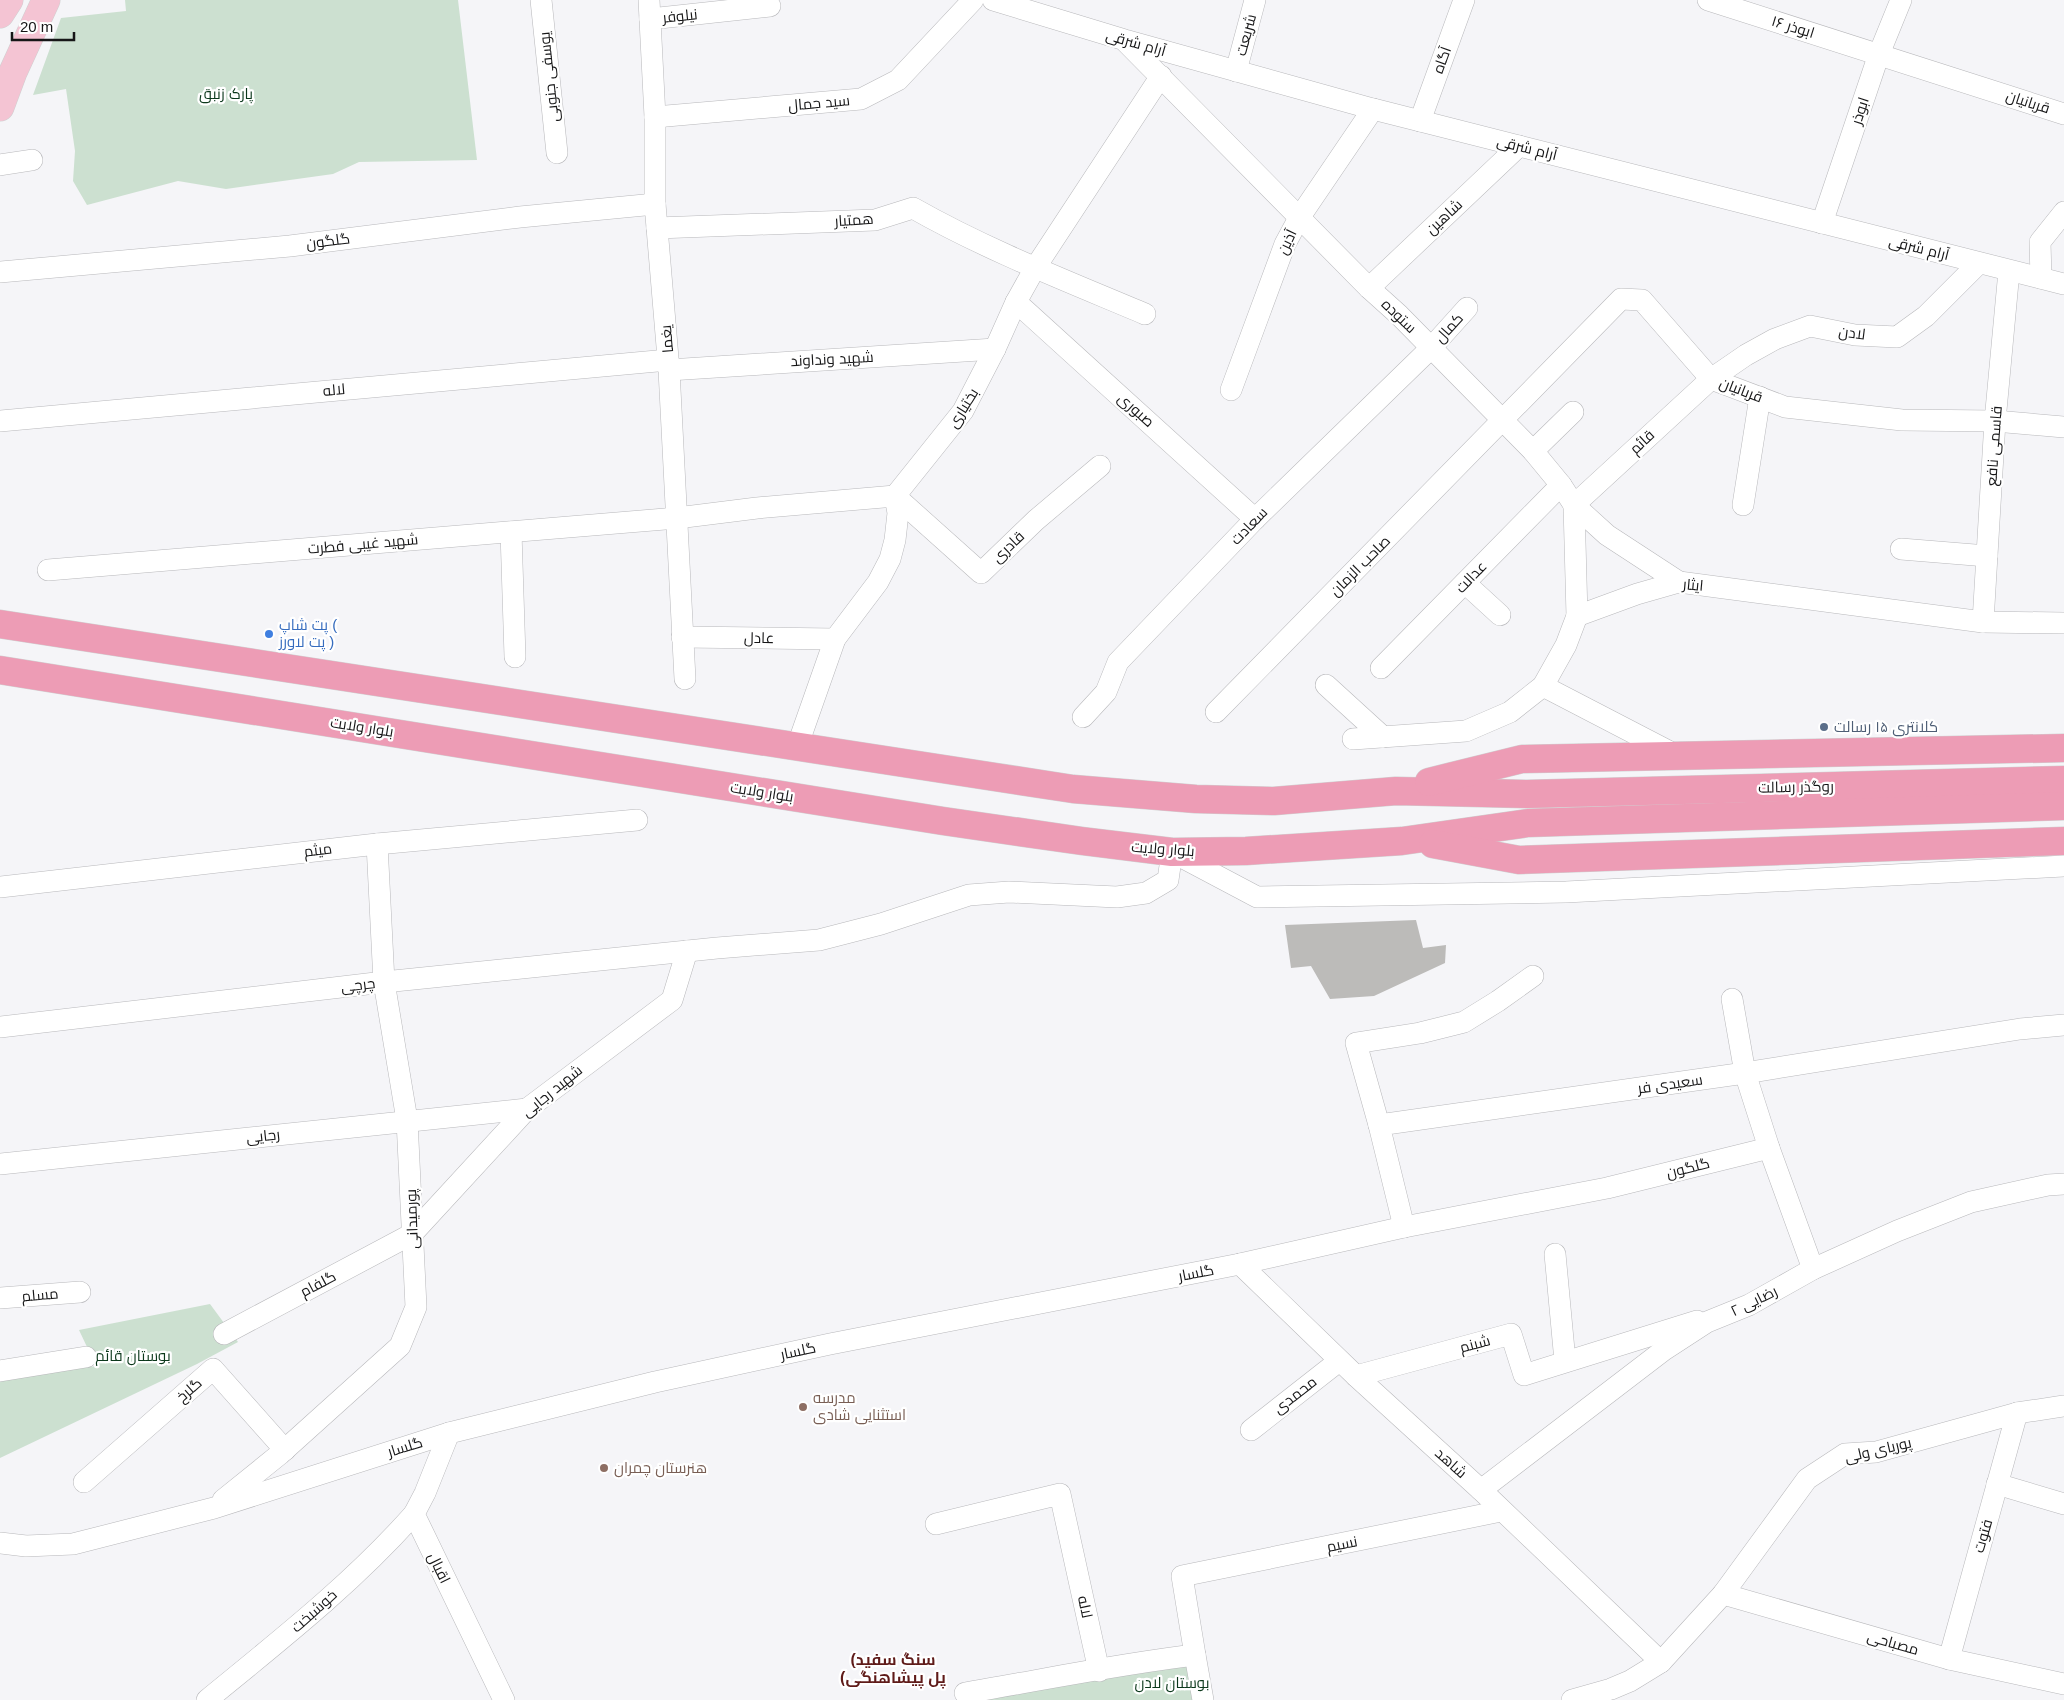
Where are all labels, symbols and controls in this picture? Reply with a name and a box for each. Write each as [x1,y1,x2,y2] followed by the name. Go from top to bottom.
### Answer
[661,5,698,27] street label: نیلوفر
[12,10,75,42] scale bar
[1232,12,1260,58] street label: شریعت
[1769,12,1817,42] street label: ابوذر ۱۶
[20,18,53,35] text: 20 m
[1104,26,1168,61] street label: آرام شرقی
[535,31,564,123] street label: یوسفی جنوبی
[1429,44,1454,76] street label: آگاه
[199,85,253,104] park label: پارک زنبق
[2004,87,2052,118] street label: قربانیان
[787,91,851,115] street label: سید جمال
[1847,95,1873,128] street label: ابوذر
[1495,132,1559,165] street label: آرام شرقی
[1422,196,1467,239] street label: شاهین
[833,210,874,230] street label: همتیار
[1273,227,1302,258] street label: آذین
[305,229,351,254] street label: گلگون
[1887,232,1951,265] street label: آرام شرقی
[1378,295,1420,337] street label: ستوده
[1431,309,1467,347] street label: کمال
[1837,322,1866,345] street label: لادن
[657,324,676,354] street label: یغما
[790,348,874,371] street label: شهید ونداوند
[1716,374,1765,407] street label: قربانیان
[322,380,346,399] street label: لاله
[944,385,983,432] street label: بختیاری
[1113,389,1158,432] street label: صبوری
[1982,405,2008,487] street label: قاسمی نافع
[1626,426,1659,459] street label: قائم
[1227,503,1271,548] street label: سعادت
[988,527,1029,567] street label: قادری
[307,530,419,559] street label: شهید غیبی فطرت
[1326,532,1395,601] street label: صاحب الزمان
[1452,557,1490,596] street label: عدالت
[1681,575,1704,595] street label: ایثار
[278,616,337,652] place label: پت شاپ ( پت لاورز )
[263,628,275,640] marker: پت شاپ ( پت لاورز )
[744,629,774,647] street label: عادل
[329,713,395,741] street label: بلوار ولایت
[1834,718,1938,737] place label: کلانتری ۱۵ رسالت
[1818,721,1830,733] marker: کلانتری ۱۵ رسالت
[1758,777,1834,797] street label: روگذر رسالت
[729,778,795,806] street label: بلوار ولایت
[1131,838,1195,860] street label: بلوار ولایت
[303,839,333,862] street label: میثم
[340,974,376,997] street label: چرچی
[518,1061,587,1122] street label: شهید رجایی
[1635,1071,1704,1099] street label: سعیدی فر
[245,1125,281,1148] street label: رجایی
[1664,1154,1712,1183] street label: گلگون
[402,1189,423,1249] street label: پورمیدانی
[1176,1261,1215,1285] street label: گلسار
[297,1267,340,1302] street label: گلفام
[1728,1282,1781,1321] street label: رضایی ۲
[21,1284,59,1307] street label: مسلم
[1458,1331,1493,1358] street label: شبنم
[778,1338,817,1364] street label: گلسار
[95,1347,171,1366] park label: بوستان قائم
[1270,1372,1321,1418] street label: محمدی
[173,1374,207,1407] street label: گلرخ
[813,1389,906,1425] place label: مدرسه استثنایی شادی
[797,1401,809,1413] marker: مدرسه استثنایی شادی
[384,1433,425,1461] street label: گلسار
[1843,1434,1913,1467] street label: پوریای ولی
[1432,1444,1471,1481] street label: شاهد
[614,1459,707,1478] place label: هنرستان چمران
[598,1462,610,1474] marker: هنرستان چمران
[1970,1517,1996,1555] street label: فتوت
[1325,1532,1359,1557] street label: نسیم
[424,1550,454,1586] street label: اقبال
[287,1586,341,1636] street label: خوشبخت
[1075,1594,1096,1620] street label: لاله
[1865,1627,1921,1660] street label: مصباحی
[840,1651,946,1689] district label: (سنگ سفید (پل پیشاهنگی
[1135,1674,1209,1693] park label: بوستان لادن

